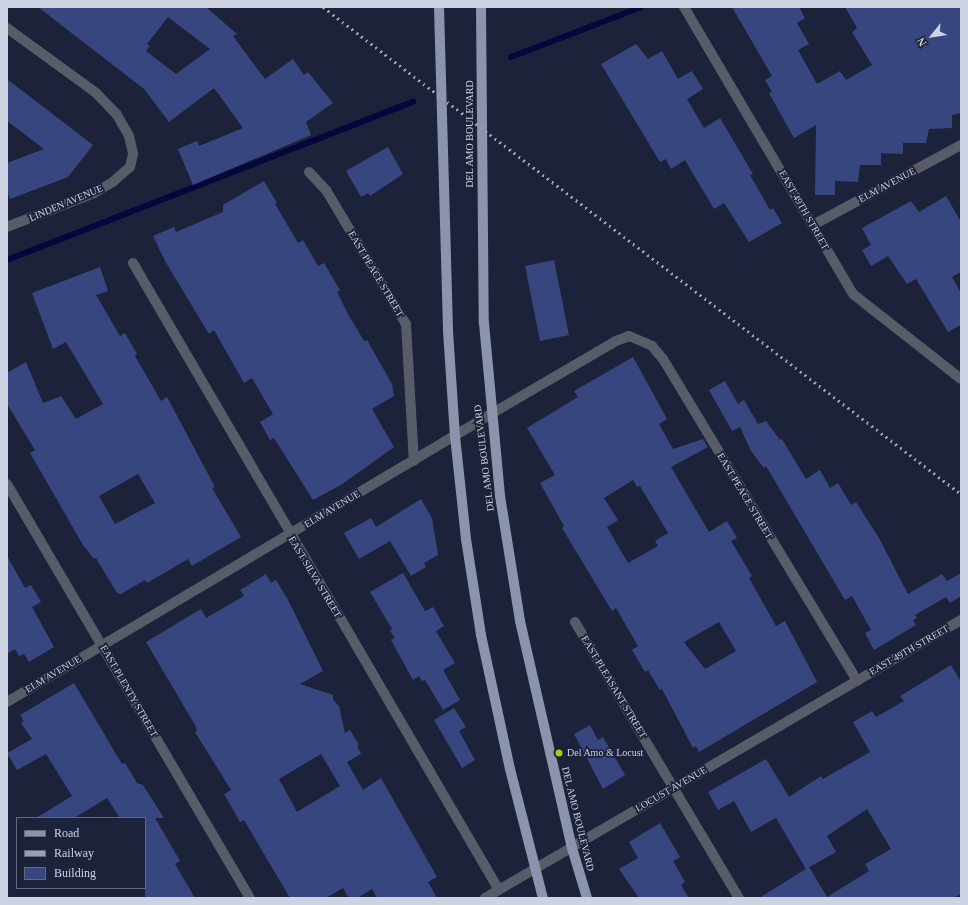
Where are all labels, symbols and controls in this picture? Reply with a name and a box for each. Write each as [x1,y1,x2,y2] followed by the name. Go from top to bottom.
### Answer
[912,16,952,56] north arrow
[914,36,929,48] text: N
[464,80,476,188] street label: DEL AMO BOULEVARD
[856,165,918,205] street label: ELM AVENUE
[776,168,832,252] street label: EAST 49TH STREET
[27,182,105,224] street label: LINDEN AVENUE
[346,229,406,319] street label: EAST PEACE STREET
[471,404,497,512] street label: DEL AMO BOULEVARD
[715,451,775,541] street label: EAST PEACE STREET
[302,488,362,530] street label: ELM AVENUE
[286,534,344,620] street label: EAST SILVA STREET
[867,622,951,678] street label: EAST 49TH STREET
[579,633,649,741] street label: EAST PLEASANT STREET
[98,643,160,739] street label: EAST PLENTY STREET
[23,653,83,695] street label: ELM AVENUE
[567,747,644,759] place label: Del Amo & Locust
[554,748,564,758] marker: Del Amo & Locust
[633,764,709,814] street label: LOCUST AVENUE
[559,765,597,873] street label: DEL AMO BOULEVARD
[16,817,146,889] legend
[54,826,79,840] text: Road
[54,846,94,860] text: Railway
[54,866,96,880] text: Building

